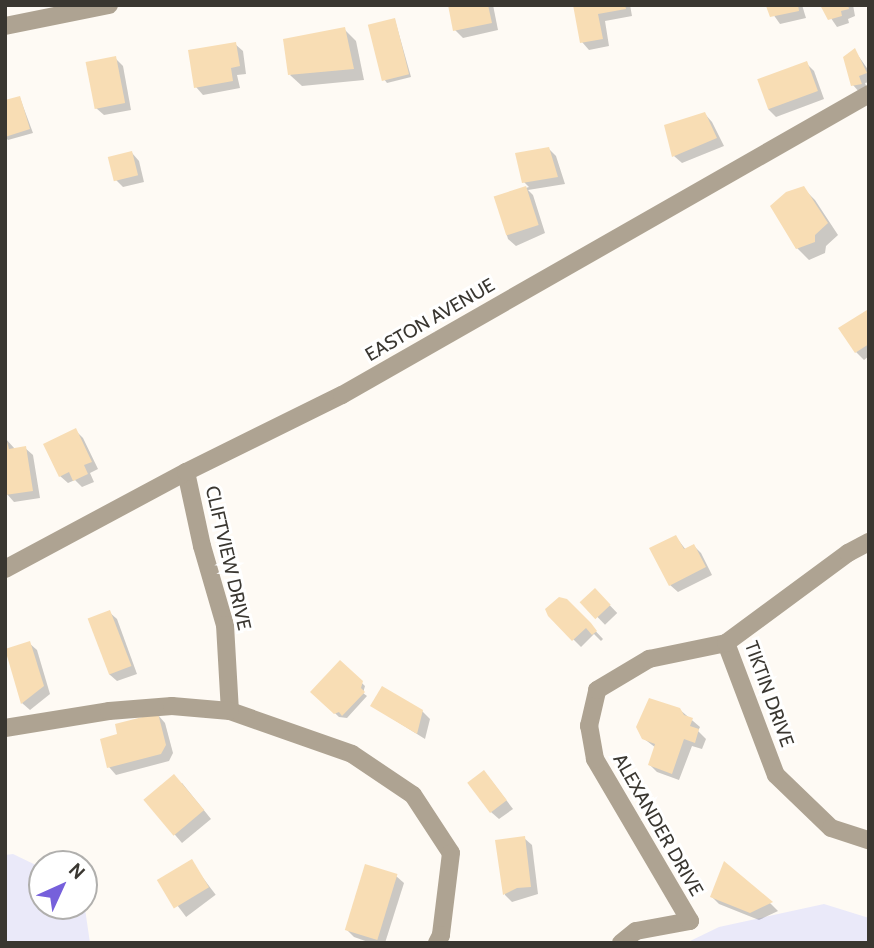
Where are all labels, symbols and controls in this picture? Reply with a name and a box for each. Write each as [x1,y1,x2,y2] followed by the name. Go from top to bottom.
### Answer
[361,274,499,366] street label: EASTON AVENUE
[200,483,256,633] street label: CLIFTVIEW DRIVE
[739,638,799,750] street label: TIKTIN DRIVE
[608,750,708,900] street label: ALEXANDER DRIVE
[28,850,98,920] north arrow
[64,858,90,884] text: N

